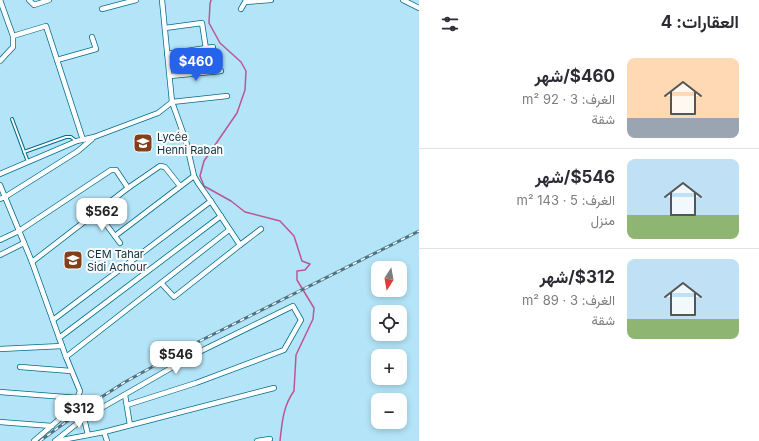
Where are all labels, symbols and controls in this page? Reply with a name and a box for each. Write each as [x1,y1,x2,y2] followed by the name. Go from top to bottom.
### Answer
[661,12,739,32] text: العقارات: 4
[439,13,461,35] icon: filters
[172,48,220,82] pin: $460
[179,53,213,69] text: $460
[534,66,615,86] text: $460/شهر
[659,74,707,122] icon: home
[522,91,615,107] text: الغرف: 3 · 92 m²
[592,111,615,127] text: شقة
[157,130,223,157] place label: Lycée Henni Rabah
[132,132,154,154] school or university icon: Lycée Henni Rabah
[535,167,615,187] text: $546/شهر
[659,175,707,223] icon: home
[517,192,615,208] text: الغرف: 5 · 143 m²
[78,198,126,232] pin: $562
[85,203,119,219] text: $562
[591,212,615,228] text: منزل
[87,247,147,274] place label: CEM Tahar Sidi Achour
[62,249,84,271] school or university icon: CEM Tahar Sidi Achour
[371,261,407,297] north arrow
[371,261,407,429] map controls
[539,267,615,287] text: $312/شهر
[659,275,707,323] icon: home
[522,292,615,308] text: الغرف: 3 · 89 m²
[371,305,407,341] button: locate
[592,312,615,328] text: شقة
[152,341,200,375] pin: $546
[159,346,193,362] text: $546
[371,349,407,385] button: +
[371,393,407,429] button: −
[55,395,103,429] pin: $312
[64,400,94,416] text: $312

